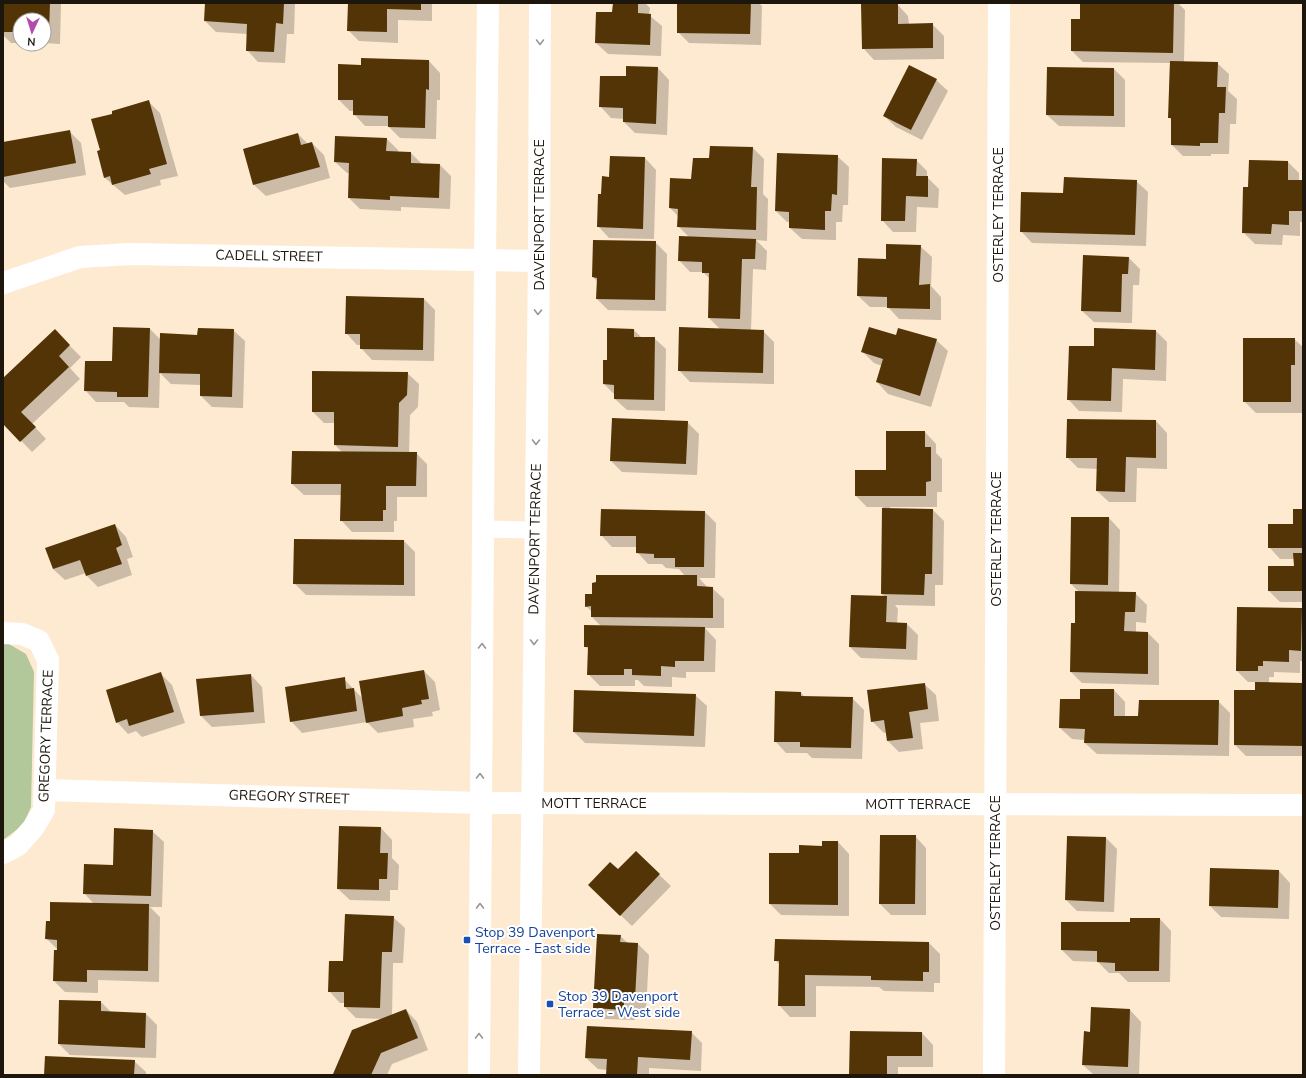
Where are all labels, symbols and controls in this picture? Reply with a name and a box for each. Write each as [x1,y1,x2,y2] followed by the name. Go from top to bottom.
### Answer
[12,12,52,52] north arrow
[27,34,36,49] text: N
[536,39,544,45] one-way arrow
[530,139,549,291] street label: DAVENPORT TERRACE
[989,147,1008,283] street label: OSTERLEY TERRACE
[215,246,323,266] street label: CADELL STREET
[534,309,542,315] one-way arrow
[532,439,541,445] one-way arrow
[524,463,546,615] street label: DAVENPORT TERRACE
[987,471,1006,607] street label: OSTERLEY TERRACE
[530,639,538,645] one-way arrow
[478,643,486,649] one-way arrow
[34,669,58,803] street label: GREGORY TERRACE
[476,773,485,779] one-way arrow
[228,785,350,809] street label: GREGORY STREET
[541,794,647,813] street label: MOTT TERRACE
[865,795,971,814] street label: MOTT TERRACE
[986,795,1005,931] street label: OSTERLEY TERRACE
[476,903,484,909] one-way arrow
[475,923,595,958] place label: Stop 39 Davenport Terrace - East side
[462,935,472,945] marker: Stop 39 Davenport Terrace - East side
[558,987,680,1022] place label: Stop 39 Davenport Terrace - West side
[545,999,555,1009] marker: Stop 39 Davenport Terrace - West side
[475,1033,483,1039] one-way arrow

